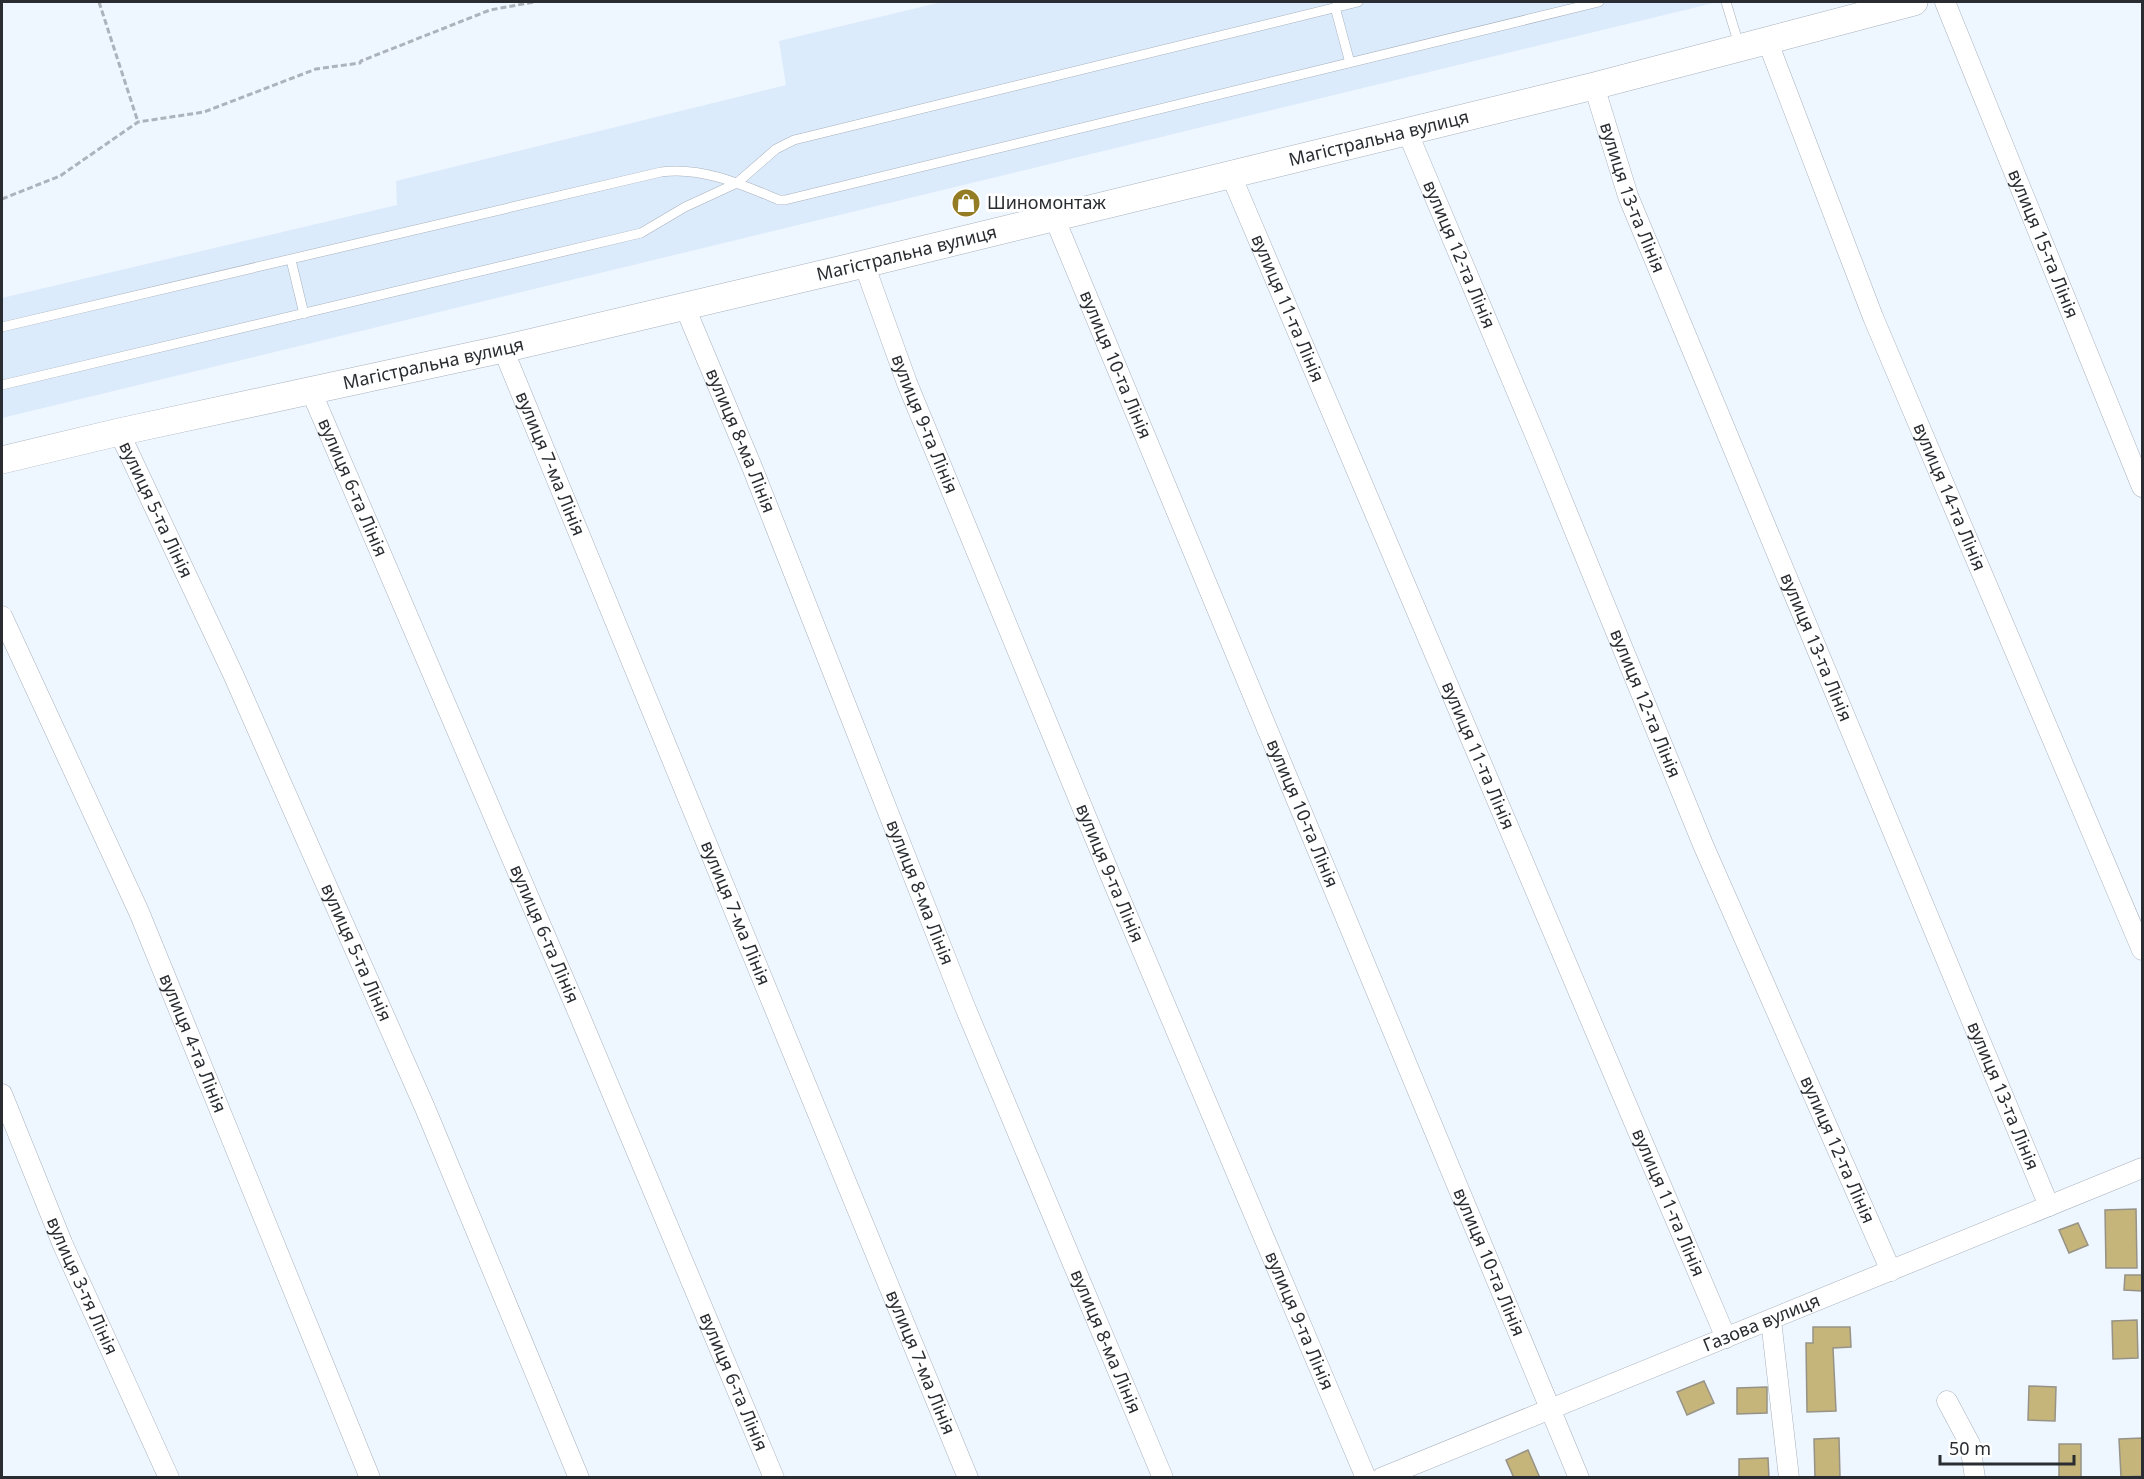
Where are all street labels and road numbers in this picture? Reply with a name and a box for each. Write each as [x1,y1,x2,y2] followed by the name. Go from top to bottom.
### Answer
[1286,104,1471,171] street label: Магістральна вулиця
[1595,119,1672,276] street label: вулиця 13-та Лінія
[2003,165,2085,321] street label: вулиця 15-та Лінія
[1418,176,1502,332] street label: вулиця 12-та Лінія
[814,219,999,286] street label: Магістральна вулиця
[1246,230,1331,386] street label: вулиця 11-та Лінія
[1075,287,1158,442] street label: вулиця 10-та Лінія
[340,331,526,394] street label: Магістральна вулиця
[887,351,964,497] street label: вулиця 9-та Лінія
[701,364,782,516] street label: вулиця 8-ма Лінія
[511,387,592,539] street label: вулиця 7-ма Лінія
[313,414,394,560] street label: вулиця 6-та Лінія
[1908,419,1992,574] street label: вулиця 14-та Лінія
[114,437,199,582] street label: вулиця 5-та Лінія
[1775,569,1859,725] street label: вулиця 13-та Лінія
[1605,625,1687,781] street label: вулиця 12-та Лінія
[1437,677,1521,833] street label: вулиця 11-та Лінія
[1262,735,1345,891] street label: вулиця 10-та Лінія
[1071,800,1150,946] street label: вулиця 9-та Лінія
[881,816,960,968] street label: вулиця 8-ма Лінія
[696,837,777,988] street label: вулиця 7-ма Лінія
[505,861,586,1006] street label: вулиця 6-та Лінія
[316,879,398,1025] street label: вулиця 5-та Лінія
[154,970,233,1116] street label: вулиця 4-та Лінія
[1962,1018,2046,1173] street label: вулиця 13-та Лінія
[1795,1072,1881,1227] street label: вулиця 12-та Лінія
[1627,1125,1711,1280] street label: вулиця 11-та Лінія
[1448,1184,1532,1339] street label: вулиця 10-та Лінія
[42,1213,124,1358] street label: вулиця 3-тя Лінія
[1260,1247,1340,1393] street label: вулиця 9-та Лінія
[1066,1265,1147,1417] street label: вулиця 8-ма Лінія
[881,1286,962,1438] street label: вулиця 7-ма Лінія
[1699,1287,1823,1357] street label: Газова вулиця
[695,1308,774,1454] street label: вулиця 6-та Лінія

